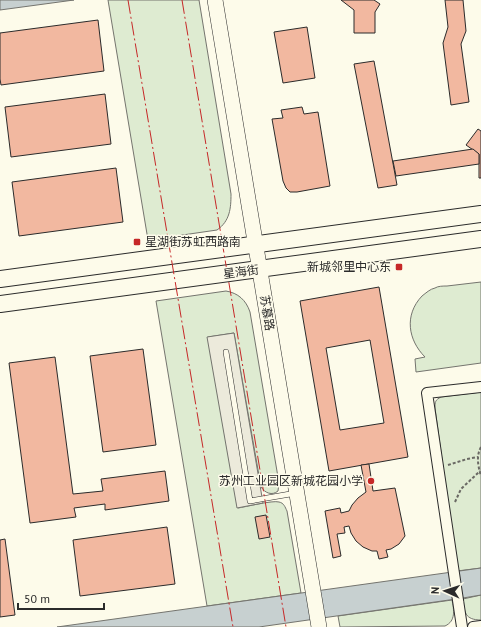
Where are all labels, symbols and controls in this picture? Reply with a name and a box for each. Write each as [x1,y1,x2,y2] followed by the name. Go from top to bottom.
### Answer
[145,234,241,249] place label: 星湖街苏虹西路南
[132,237,142,247] marker: 星湖街苏虹西路南
[307,259,391,274] place label: 新城邻里中心东
[222,262,260,281] street label: 星海街
[394,262,404,272] marker: 新城邻里中心东
[257,294,278,332] street label: 苏慕路
[219,473,363,488] place label: 苏州工业园区新城花园小学
[366,476,376,486] marker: 苏州工业园区新城花园小学
[425,571,465,611] north arrow
[18,585,104,611] scale bar
[428,586,442,594] text: N
[24,591,50,606] text: 50 m

